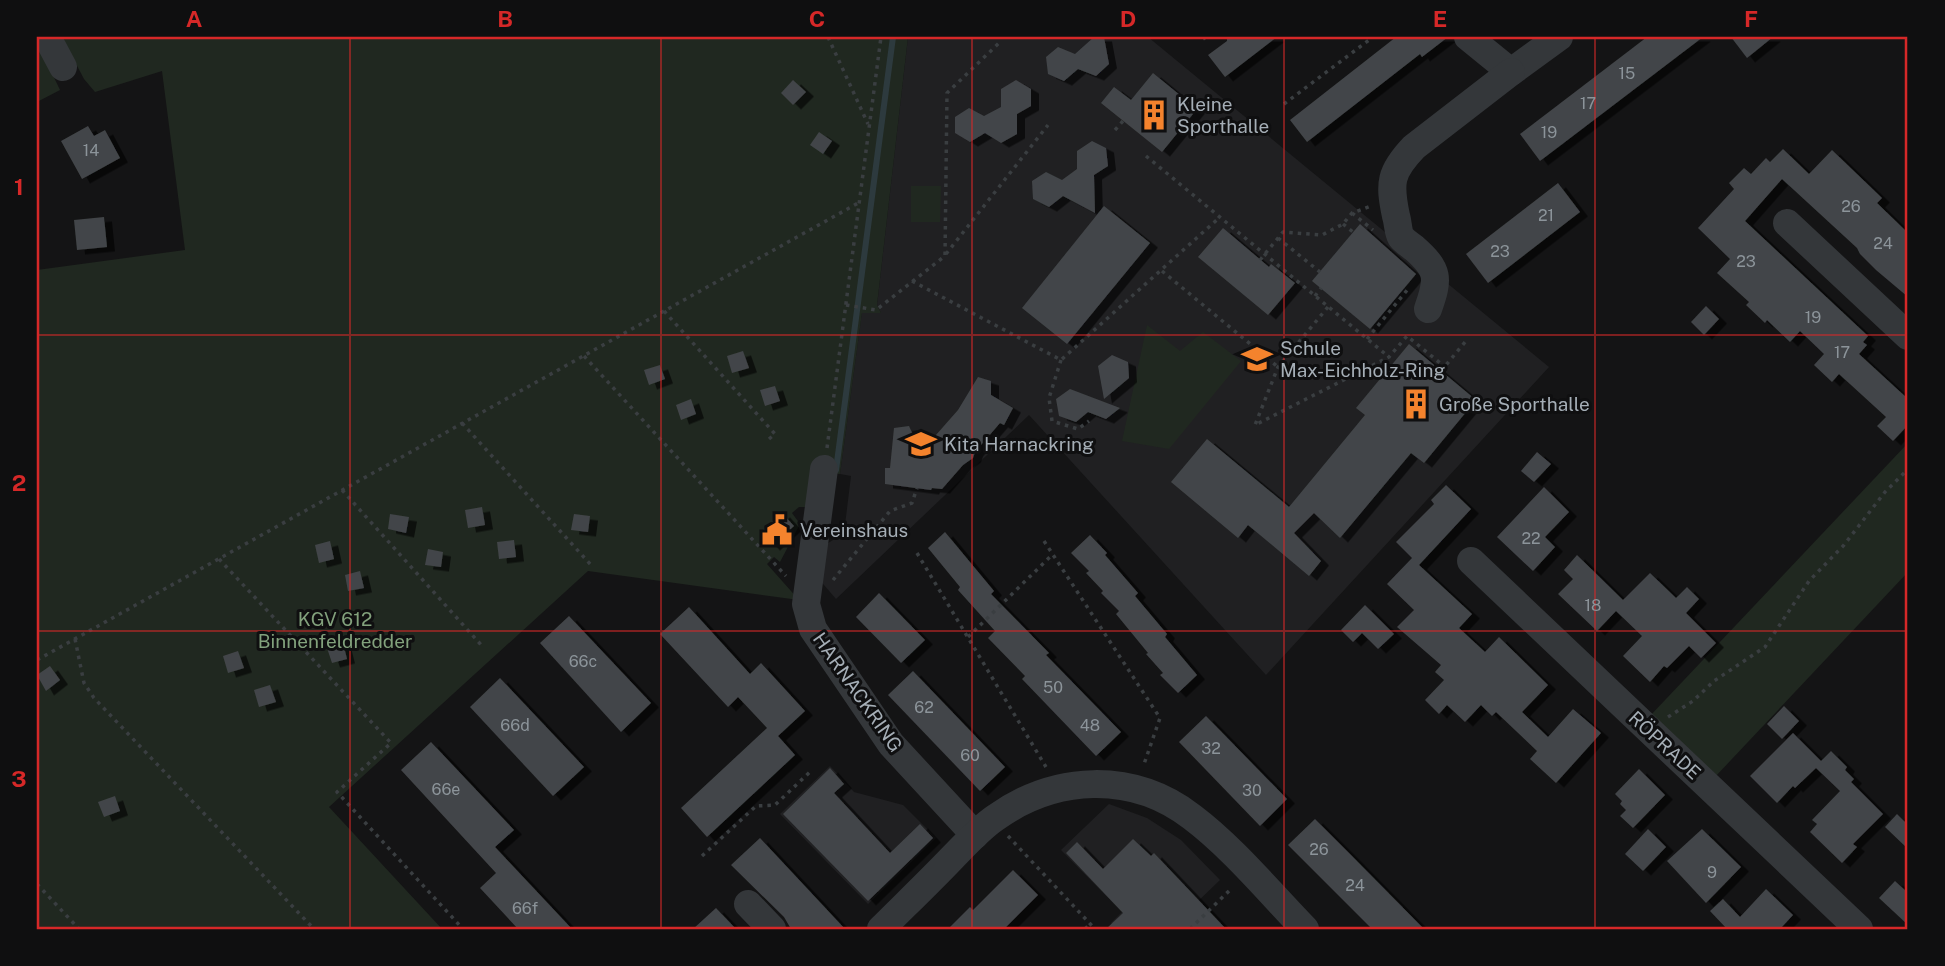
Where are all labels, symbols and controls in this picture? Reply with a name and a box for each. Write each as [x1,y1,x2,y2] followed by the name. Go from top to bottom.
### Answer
[186,5,203,32] text: A
[497,5,513,32] text: B
[809,5,825,32] text: C
[1120,5,1136,32] text: D
[1433,5,1447,32] text: E
[1744,5,1758,32] text: F
[1619,64,1635,83] house number: 15
[1177,93,1269,137] place label: Kleine Sporthalle
[1580,94,1596,113] house number: 17
[1137,98,1171,132] building icon: Kleine Sporthalle
[1541,123,1557,142] house number: 19
[83,141,99,160] house number: 14
[14,173,24,200] text: 1
[1841,197,1861,216] house number: 26
[1538,206,1554,225] house number: 21
[1873,234,1893,253] house number: 24
[1490,242,1510,261] house number: 23
[1736,252,1756,271] house number: 23
[1805,308,1821,327] house number: 19
[1280,337,1445,381] place label: Schule Max-Eichholz-Ring
[1240,342,1274,376] school or university icon: Schule Max-Eichholz-Ring
[1834,343,1850,362] house number: 17
[1399,387,1433,421] building icon: Große Sporthalle
[1439,393,1590,415] place label: Große Sporthalle
[904,427,938,461] school or university icon: Kita Harnackring
[944,433,1094,455] place label: Kita Harnackring
[12,469,26,496] text: 2
[760,513,794,547] public building icon: Vereinshaus
[800,519,908,541] place label: Vereinshaus
[1521,529,1541,548] house number: 22
[1585,596,1601,615] house number: 18
[258,608,412,652] park label: KGV 612 Binnenfeldredder
[809,628,907,756] street label: HARNACKRING
[569,652,597,671] house number: 66c
[1043,678,1063,697] house number: 50
[914,698,934,717] house number: 62
[1625,706,1705,784] street label: RÖPRADE
[500,716,530,735] house number: 66d
[1080,716,1100,735] house number: 48
[1201,739,1221,758] house number: 32
[960,746,980,765] house number: 60
[11,765,27,792] text: 3
[432,780,460,799] house number: 66e
[1242,781,1262,800] house number: 30
[1309,840,1329,859] house number: 26
[1707,863,1717,882] house number: 9
[1345,876,1365,895] house number: 24
[512,899,538,918] house number: 66f

